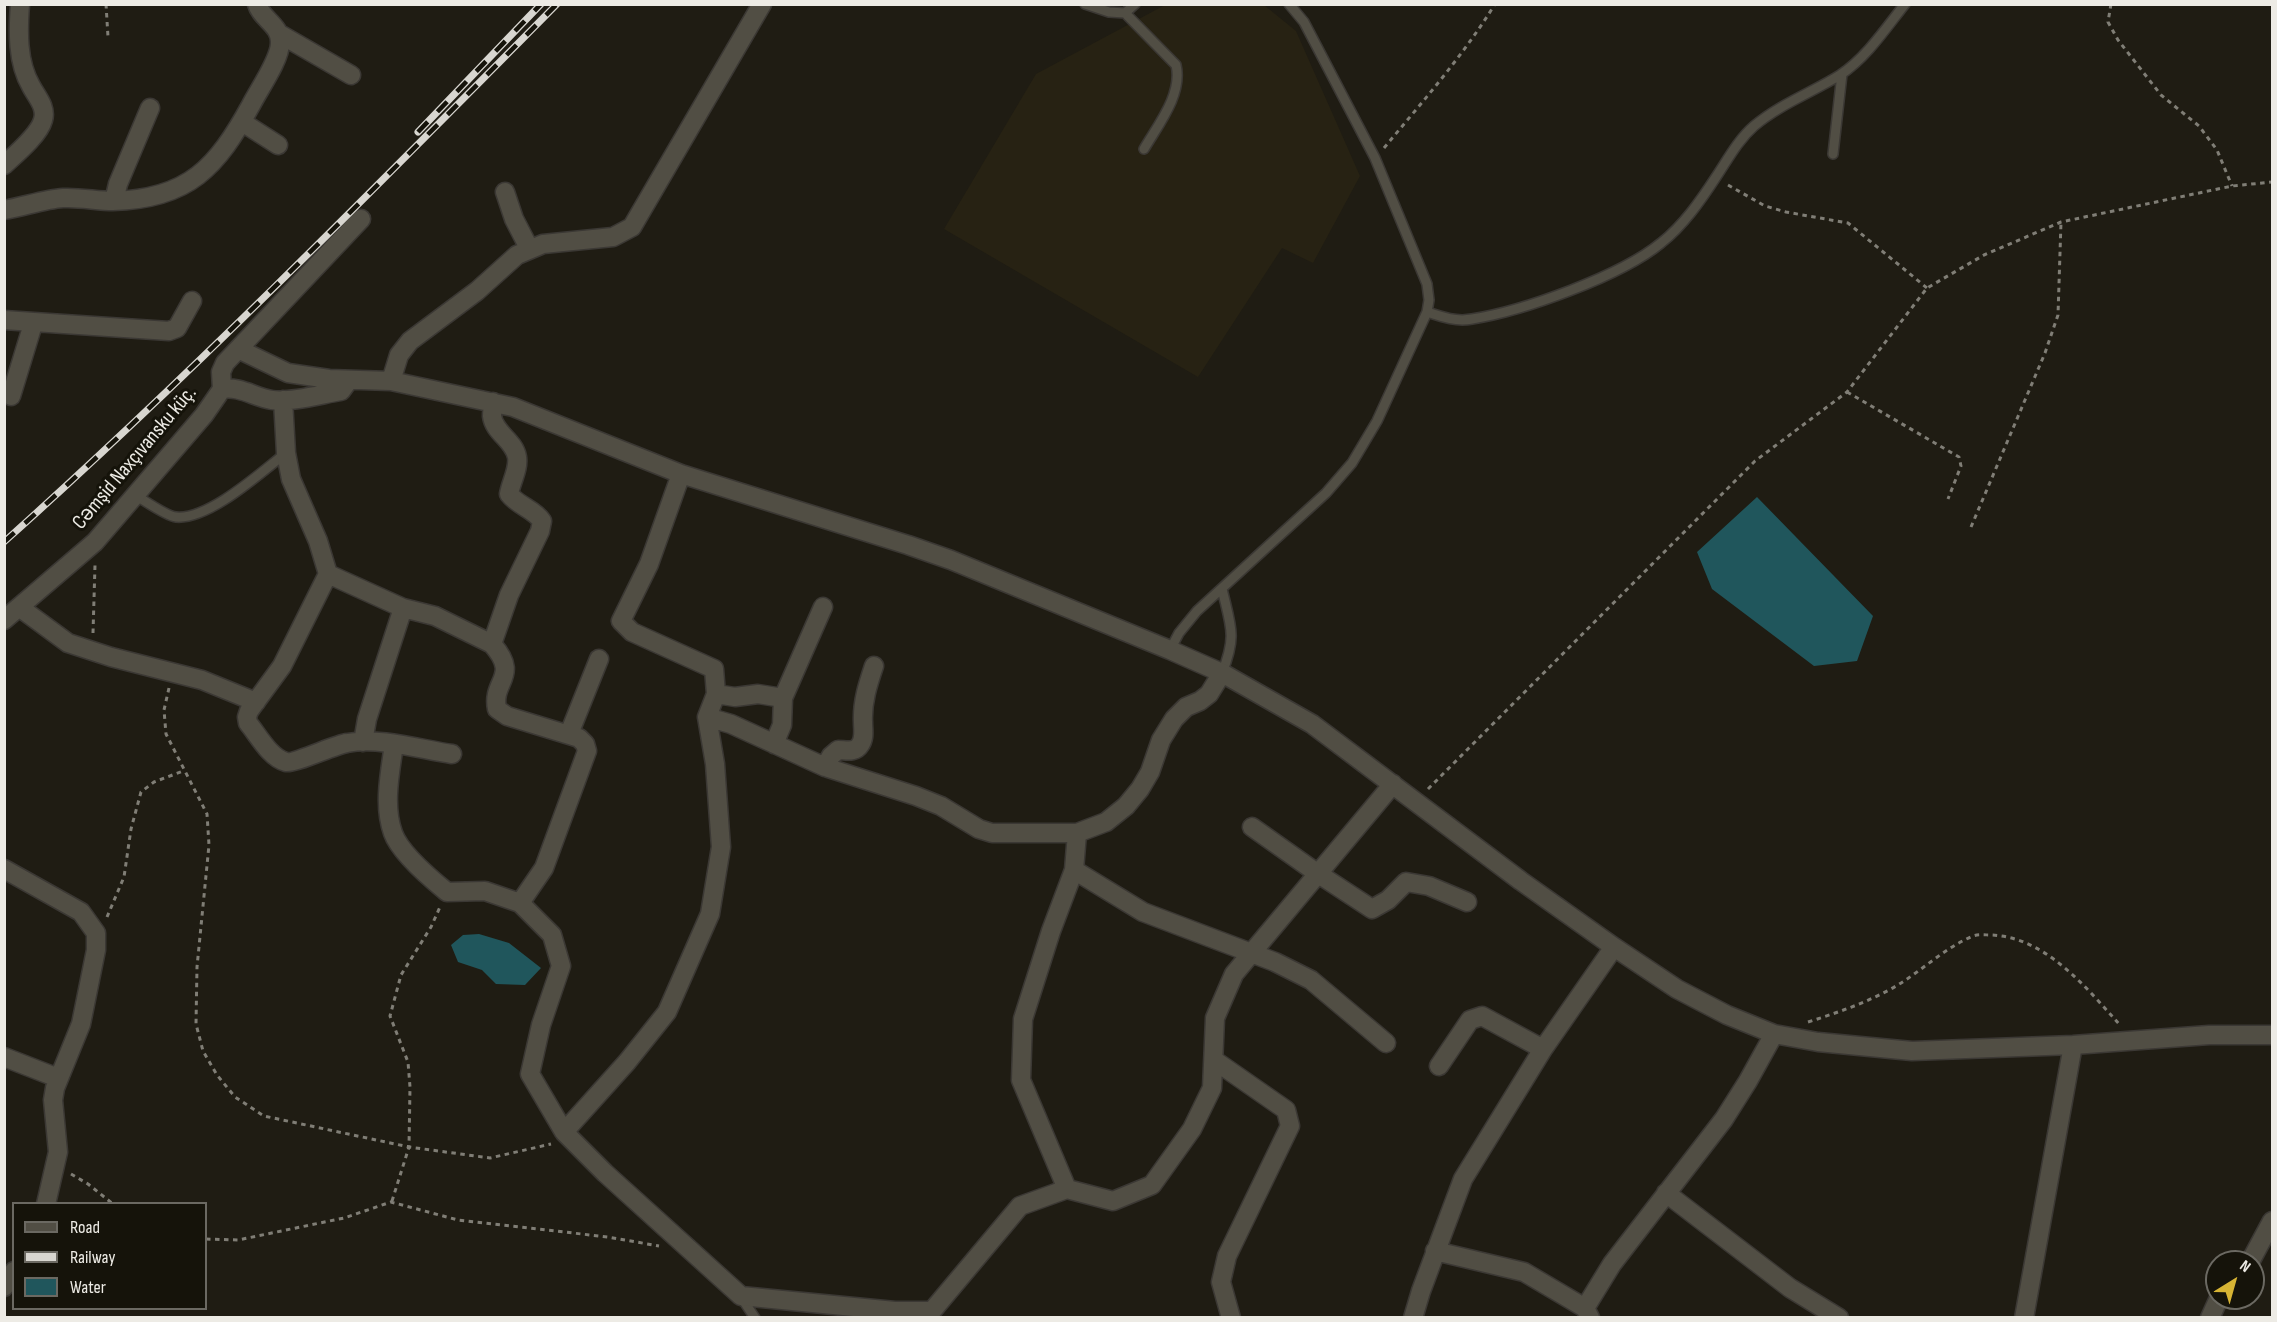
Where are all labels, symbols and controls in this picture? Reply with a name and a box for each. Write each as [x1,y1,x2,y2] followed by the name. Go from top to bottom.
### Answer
[68,381,202,535] street label: Cəmşid Naxçıvansku küç.
[12,1202,207,1310] legend
[70,1217,100,1238] text: Road
[70,1247,115,1268] text: Railway
[2205,1250,2265,1310] north arrow
[2236,1257,2254,1277] text: N
[70,1277,106,1298] text: Water

